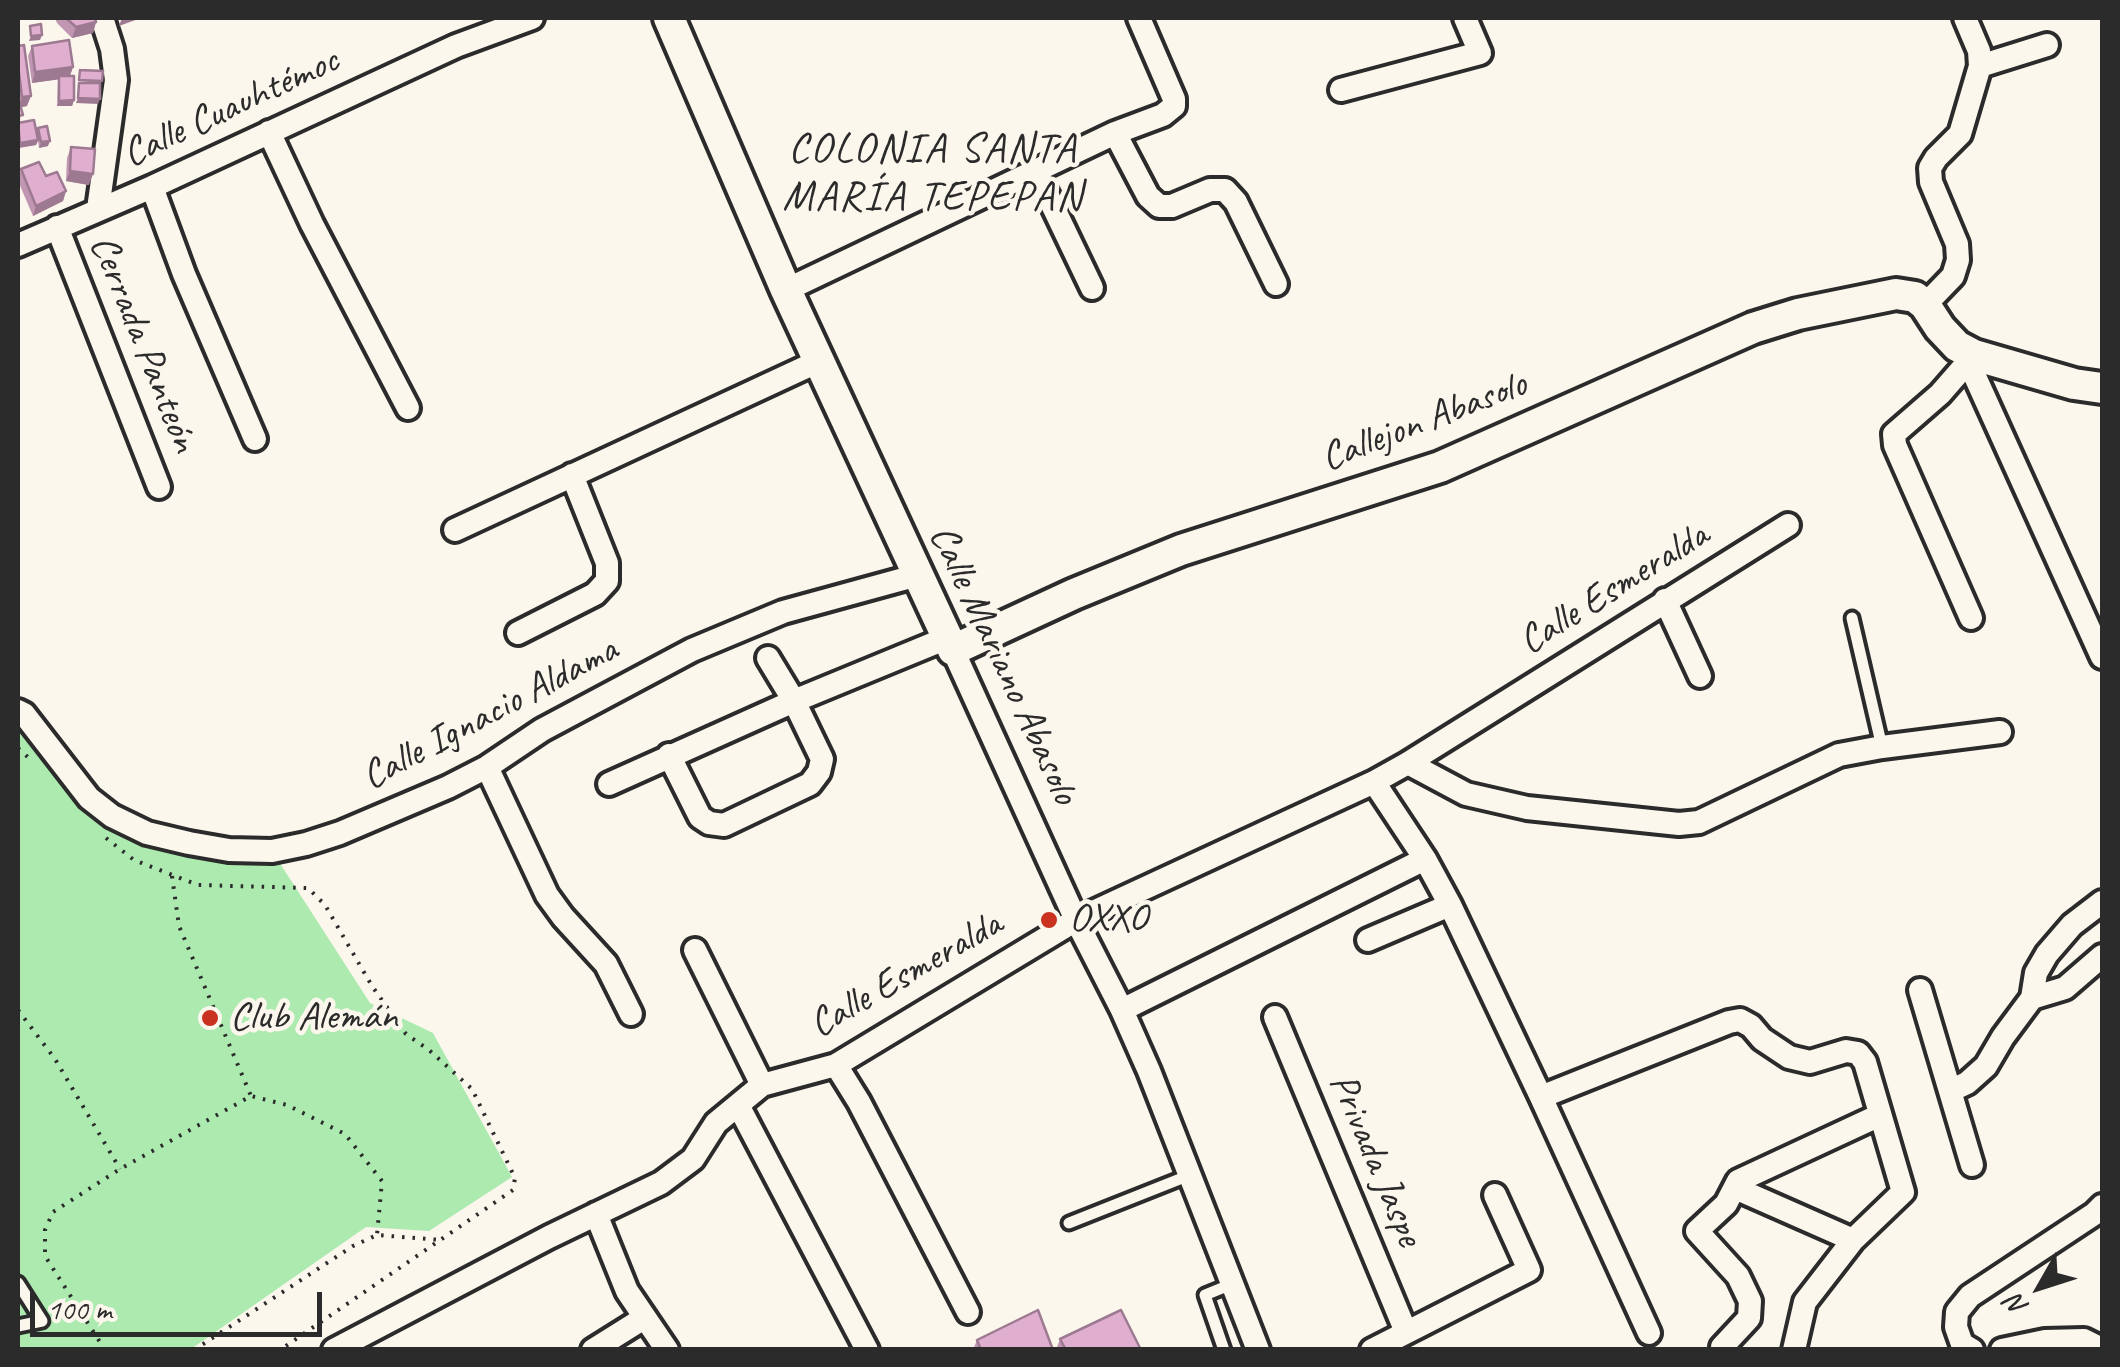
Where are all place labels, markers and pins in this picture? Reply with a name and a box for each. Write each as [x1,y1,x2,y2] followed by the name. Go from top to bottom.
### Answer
[1069,896,1147,944] place label: OXXO
[1038,909,1060,931] marker: OXXO
[230,994,398,1042] place label: Club Alemán
[199,1007,221,1029] marker: Club Alemán

